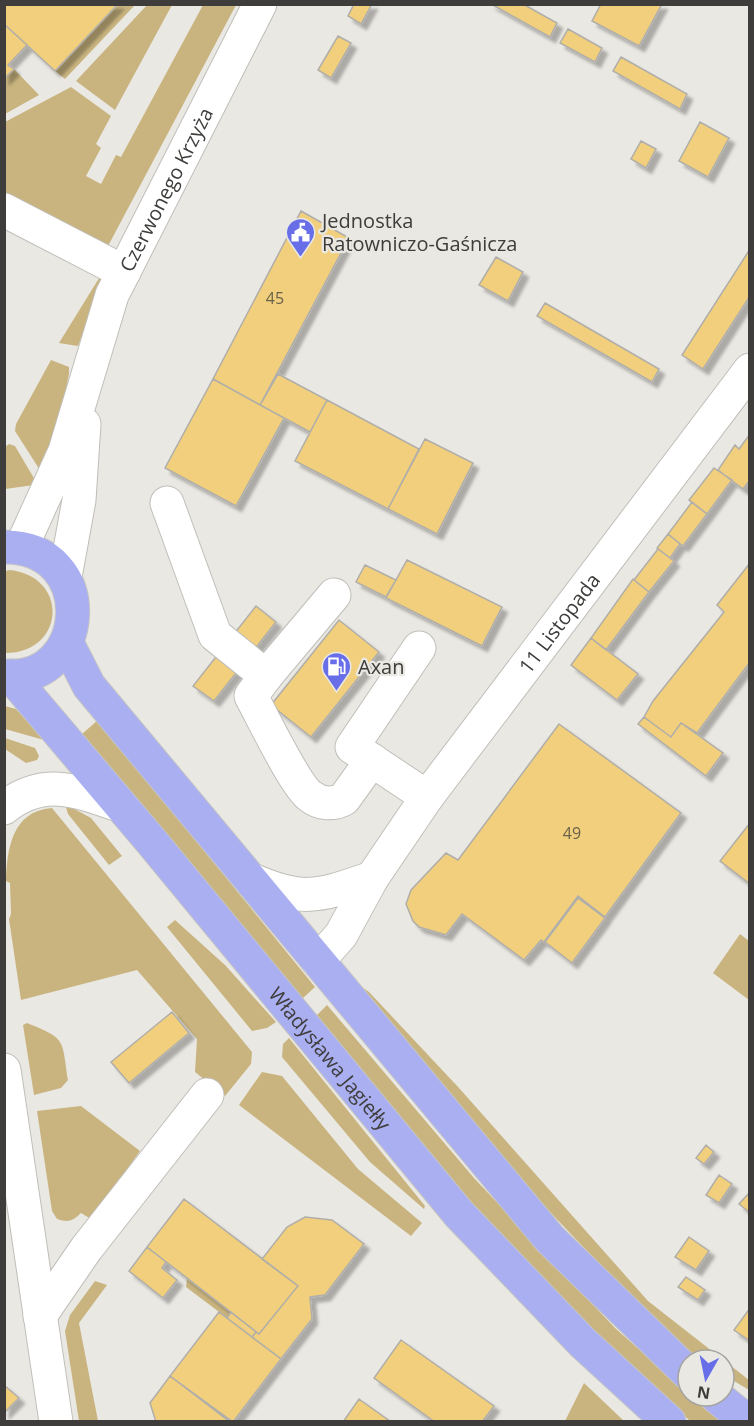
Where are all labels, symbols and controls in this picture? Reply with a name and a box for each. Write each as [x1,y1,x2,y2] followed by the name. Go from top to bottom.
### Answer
[113,103,219,276] street label: Czerwonego Krzyża
[320,207,517,257] place label: Jednostka Ratowniczo-Gaśnicza
[285,216,317,258] public building icon: Jednostka Ratowniczo-Gaśnicza
[266,287,284,309] house number: 45
[512,567,605,678] street label: 11 Listopada
[321,650,353,692] fuel station icon: Axan
[358,653,405,680] place label: Axan
[563,822,581,844] house number: 49
[263,981,398,1136] street label: Władysława Jagiełły
[676,1348,736,1408] north arrow
[696,1381,712,1405] text: N

